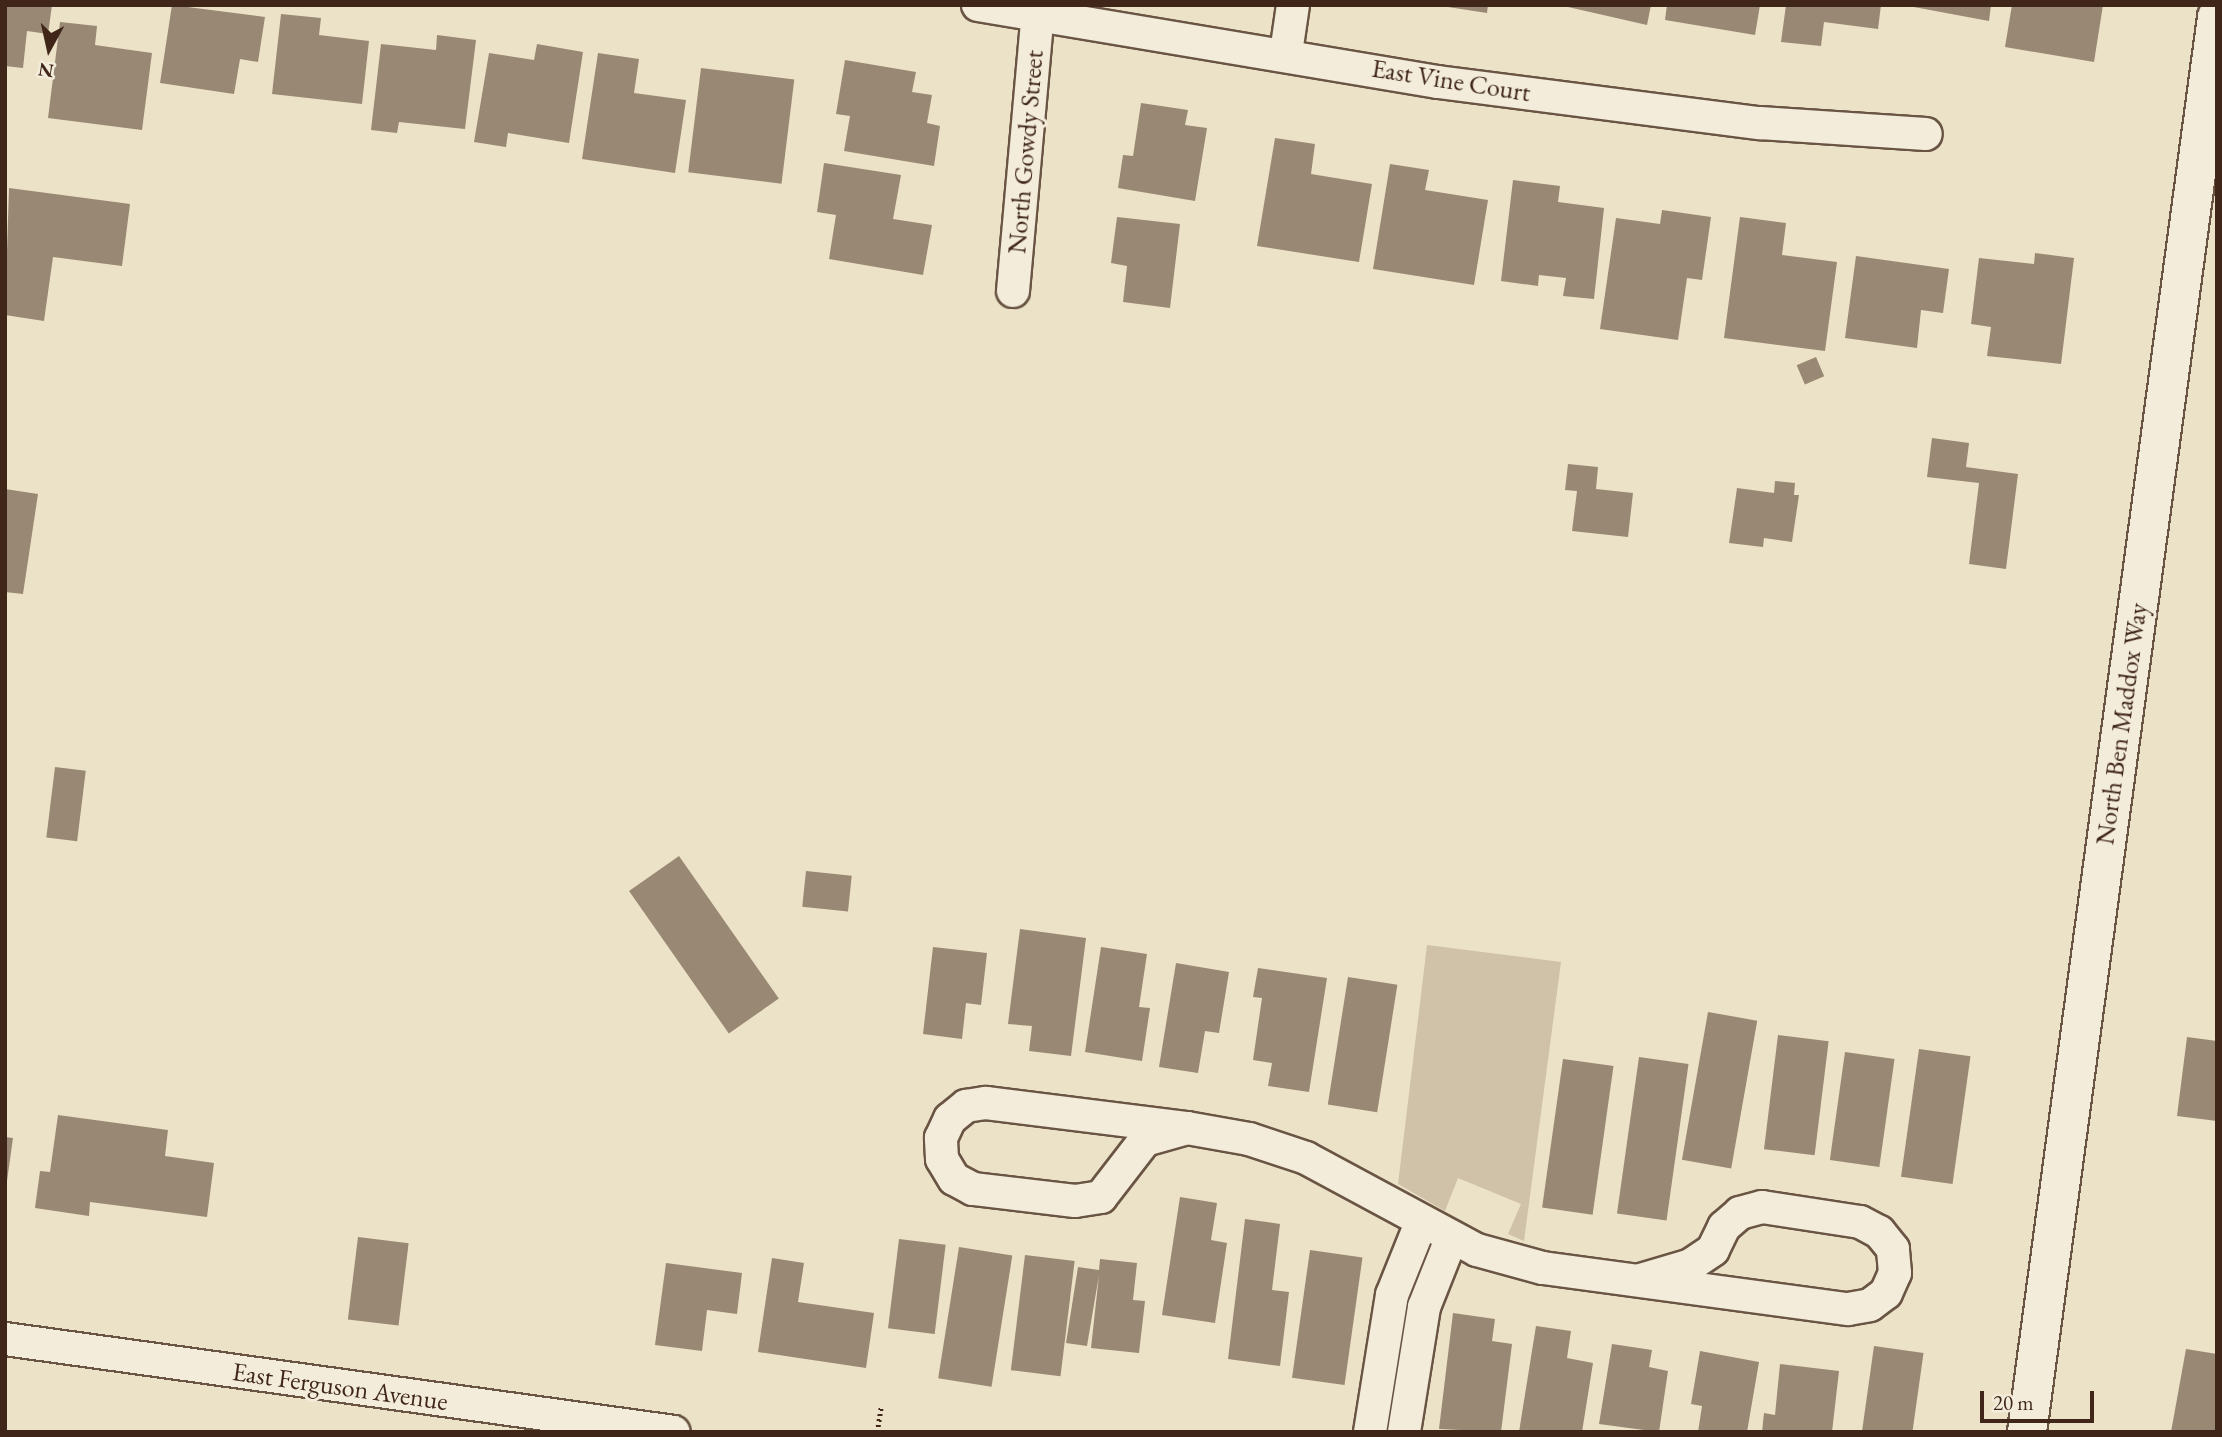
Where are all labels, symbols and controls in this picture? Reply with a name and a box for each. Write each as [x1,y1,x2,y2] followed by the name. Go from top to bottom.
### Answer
[14,14,84,84] north arrow
[1002,49,1050,255] street label: North Gowdy Street
[1369,53,1533,109] street label: East Vine Court
[37,57,55,84] text: N
[2090,601,2154,847] street label: North Ben Maddox Way
[230,1356,450,1418] street label: East Ferguson Avenue
[1984,1378,2098,1422] scale bar
[1993,1389,2034,1416] text: 20 m

